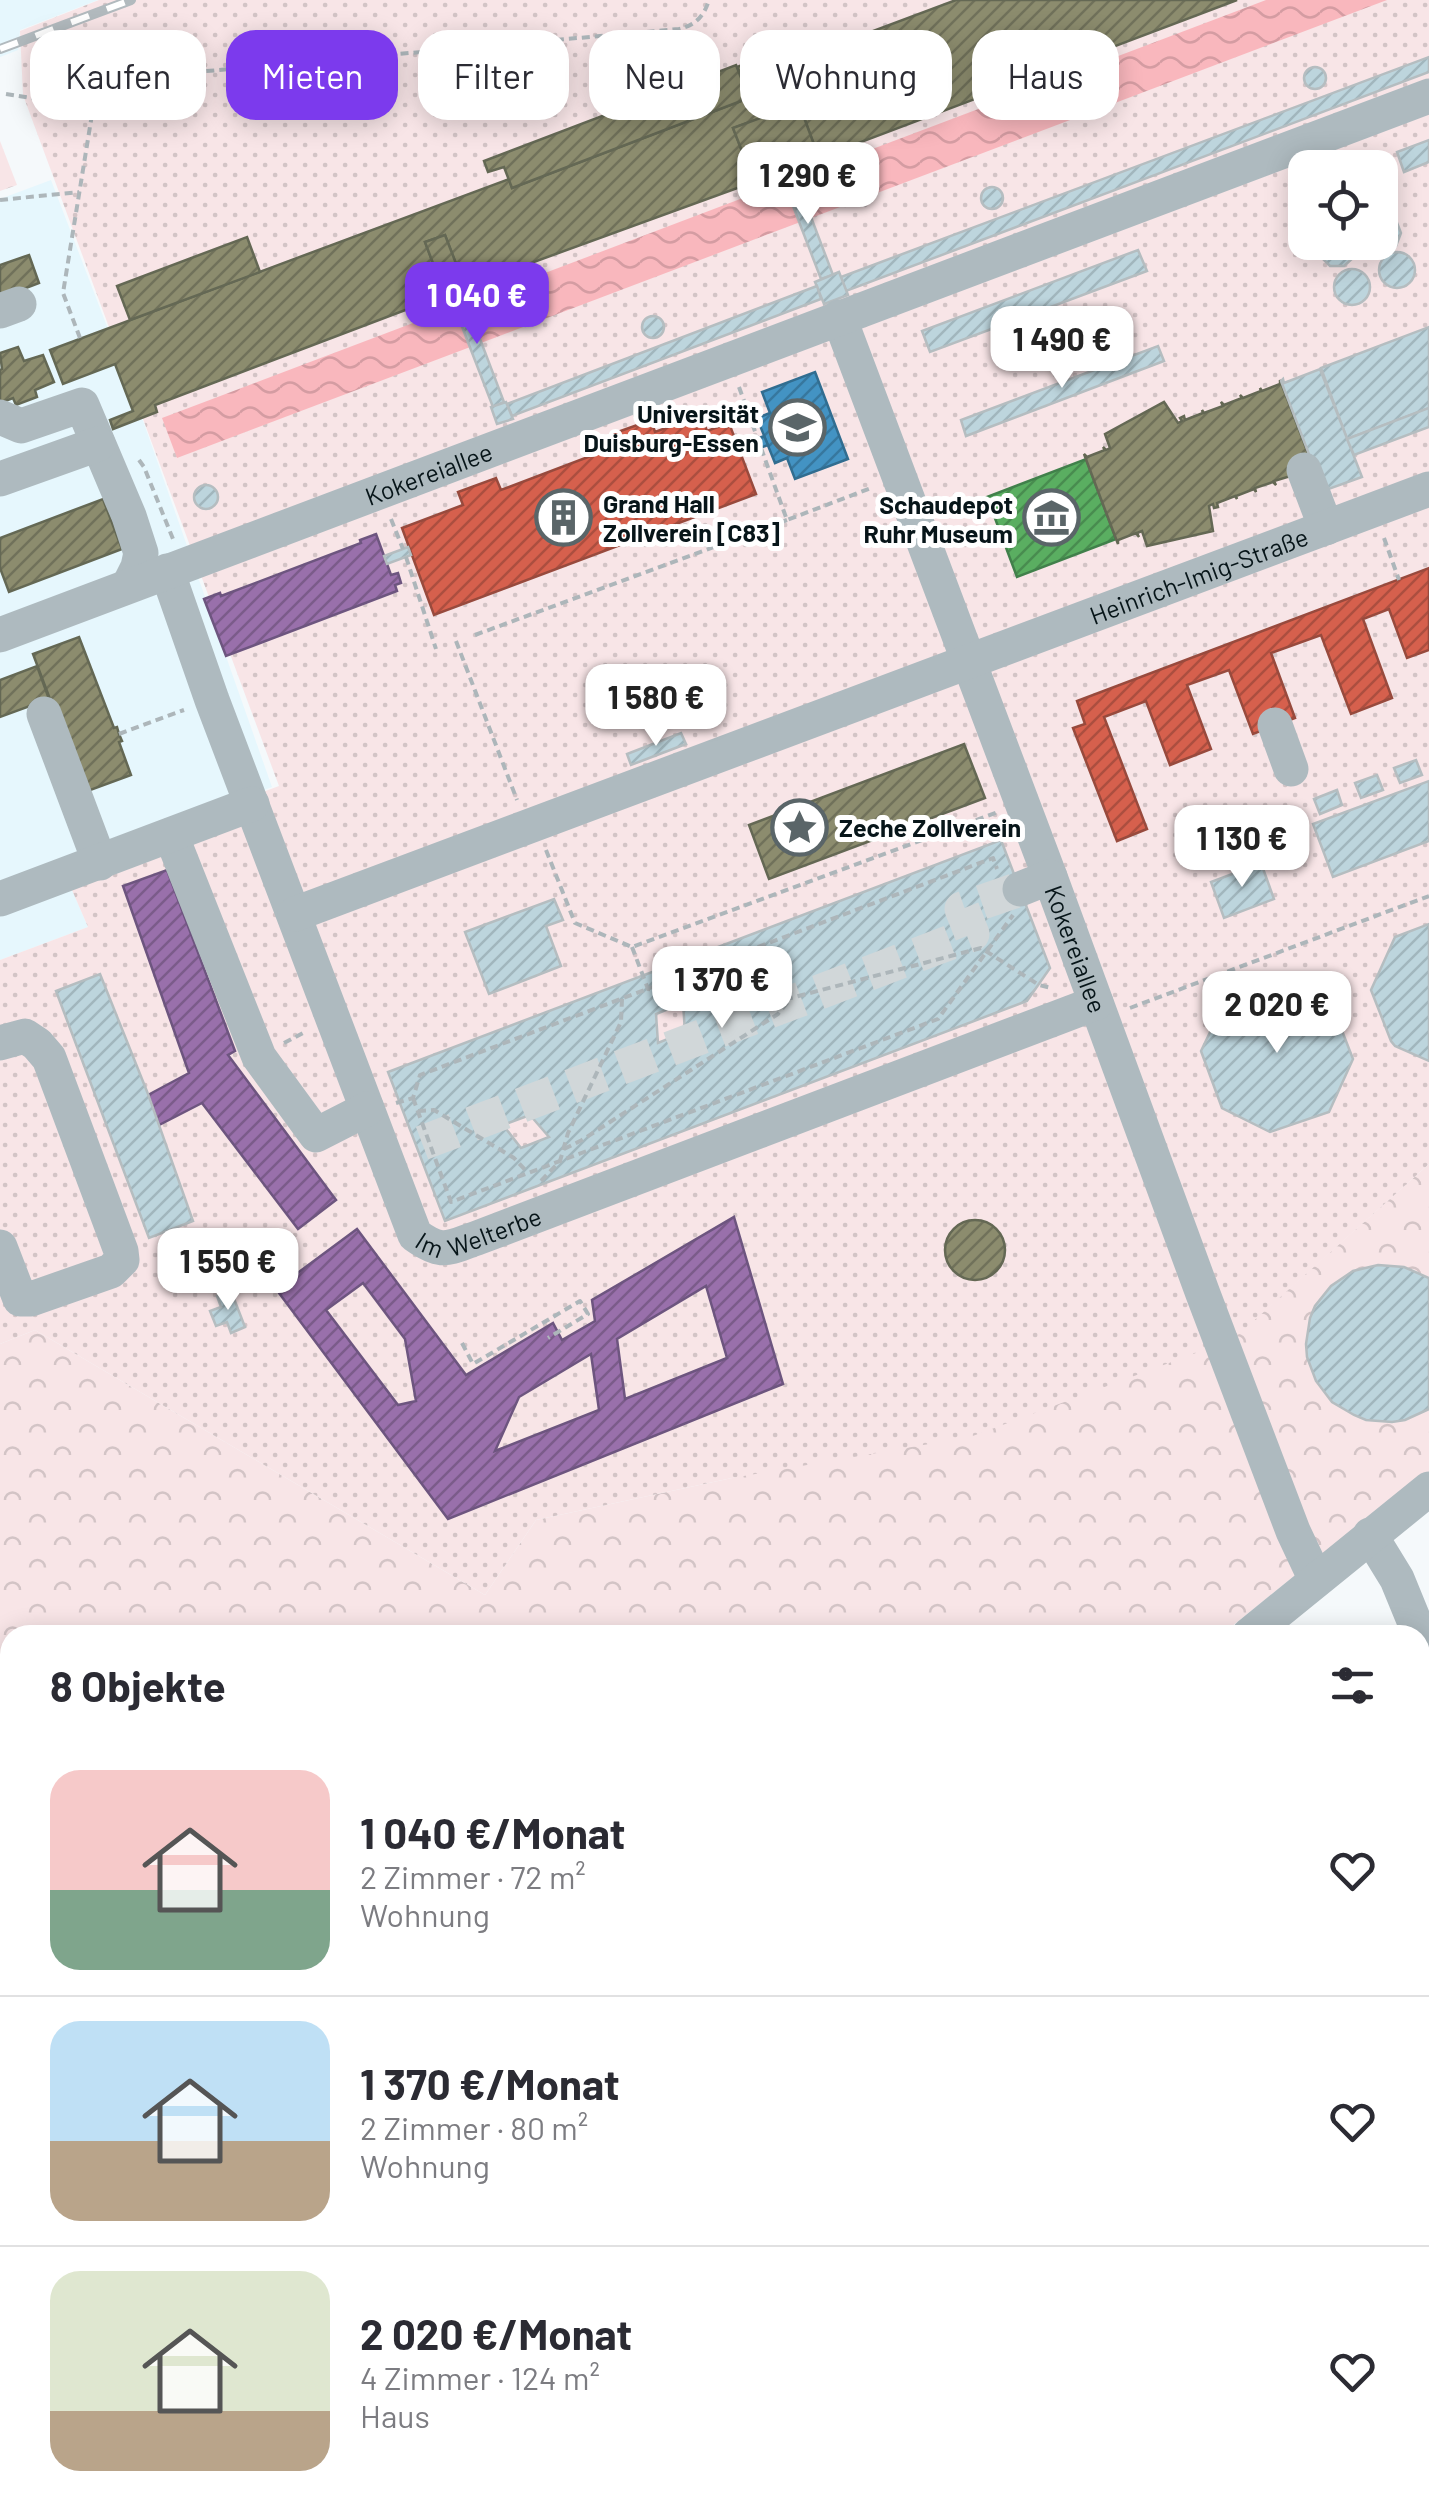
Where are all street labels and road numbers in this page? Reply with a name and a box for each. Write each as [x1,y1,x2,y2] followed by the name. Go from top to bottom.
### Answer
[361,436,496,511] street label: Kokereiallee
[1085,521,1312,630] street label: Heinrich-Imig-Straße
[1039,881,1113,1017] street label: Kokereiallee
[411,1200,545,1263] street label: Im Welterbe

